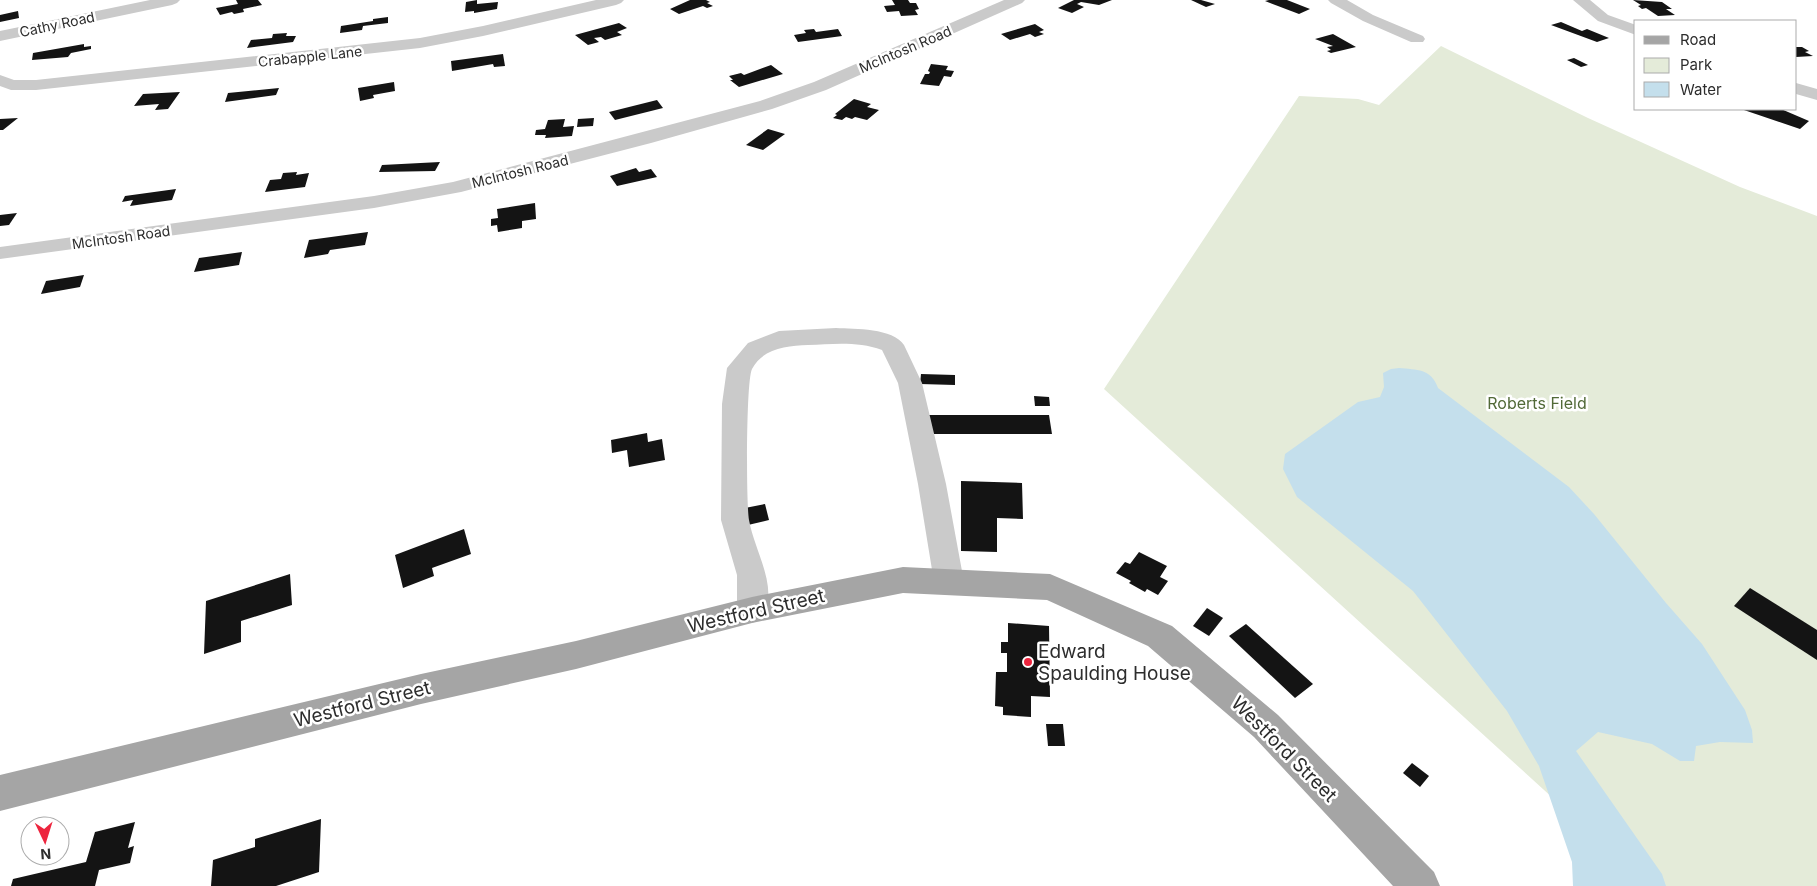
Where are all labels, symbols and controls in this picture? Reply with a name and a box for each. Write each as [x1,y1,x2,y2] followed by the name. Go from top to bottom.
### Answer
[18,8,96,40] street label: Cathy Road
[1634,20,1797,110] legend
[856,22,954,76] street label: McIntosh Road
[1680,30,1716,49] text: Road
[257,42,363,70] street label: Crabapple Lane
[1680,55,1713,74] text: Park
[1680,80,1722,99] text: Water
[470,151,570,191] street label: McIntosh Road
[71,222,171,252] street label: McIntosh Road
[1487,393,1587,413] park label: Roberts Field
[685,584,827,638] street label: Westford Street
[1038,640,1191,685] place label: Edward Spaulding House
[1022,656,1034,668] marker: Edward Spaulding House
[291,676,433,732] street label: Westford Street
[1226,691,1342,807] street label: Westford Street
[20,816,70,866] north arrow
[40,846,52,863] text: N

